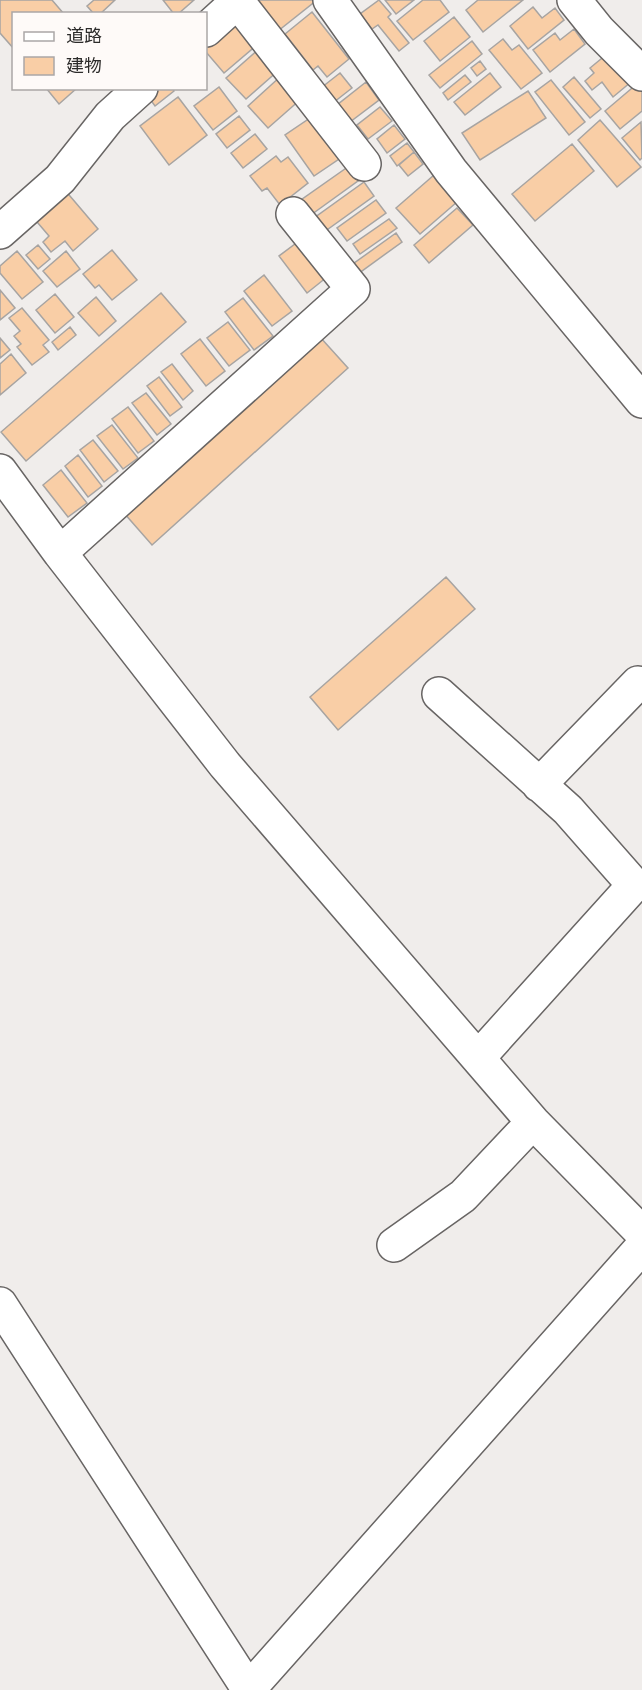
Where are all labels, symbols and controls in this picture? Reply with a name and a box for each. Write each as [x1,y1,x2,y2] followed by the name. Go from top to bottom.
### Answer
[12,12,207,90] legend
[66,24,102,46] text: 道路
[66,54,102,76] text: 建物

